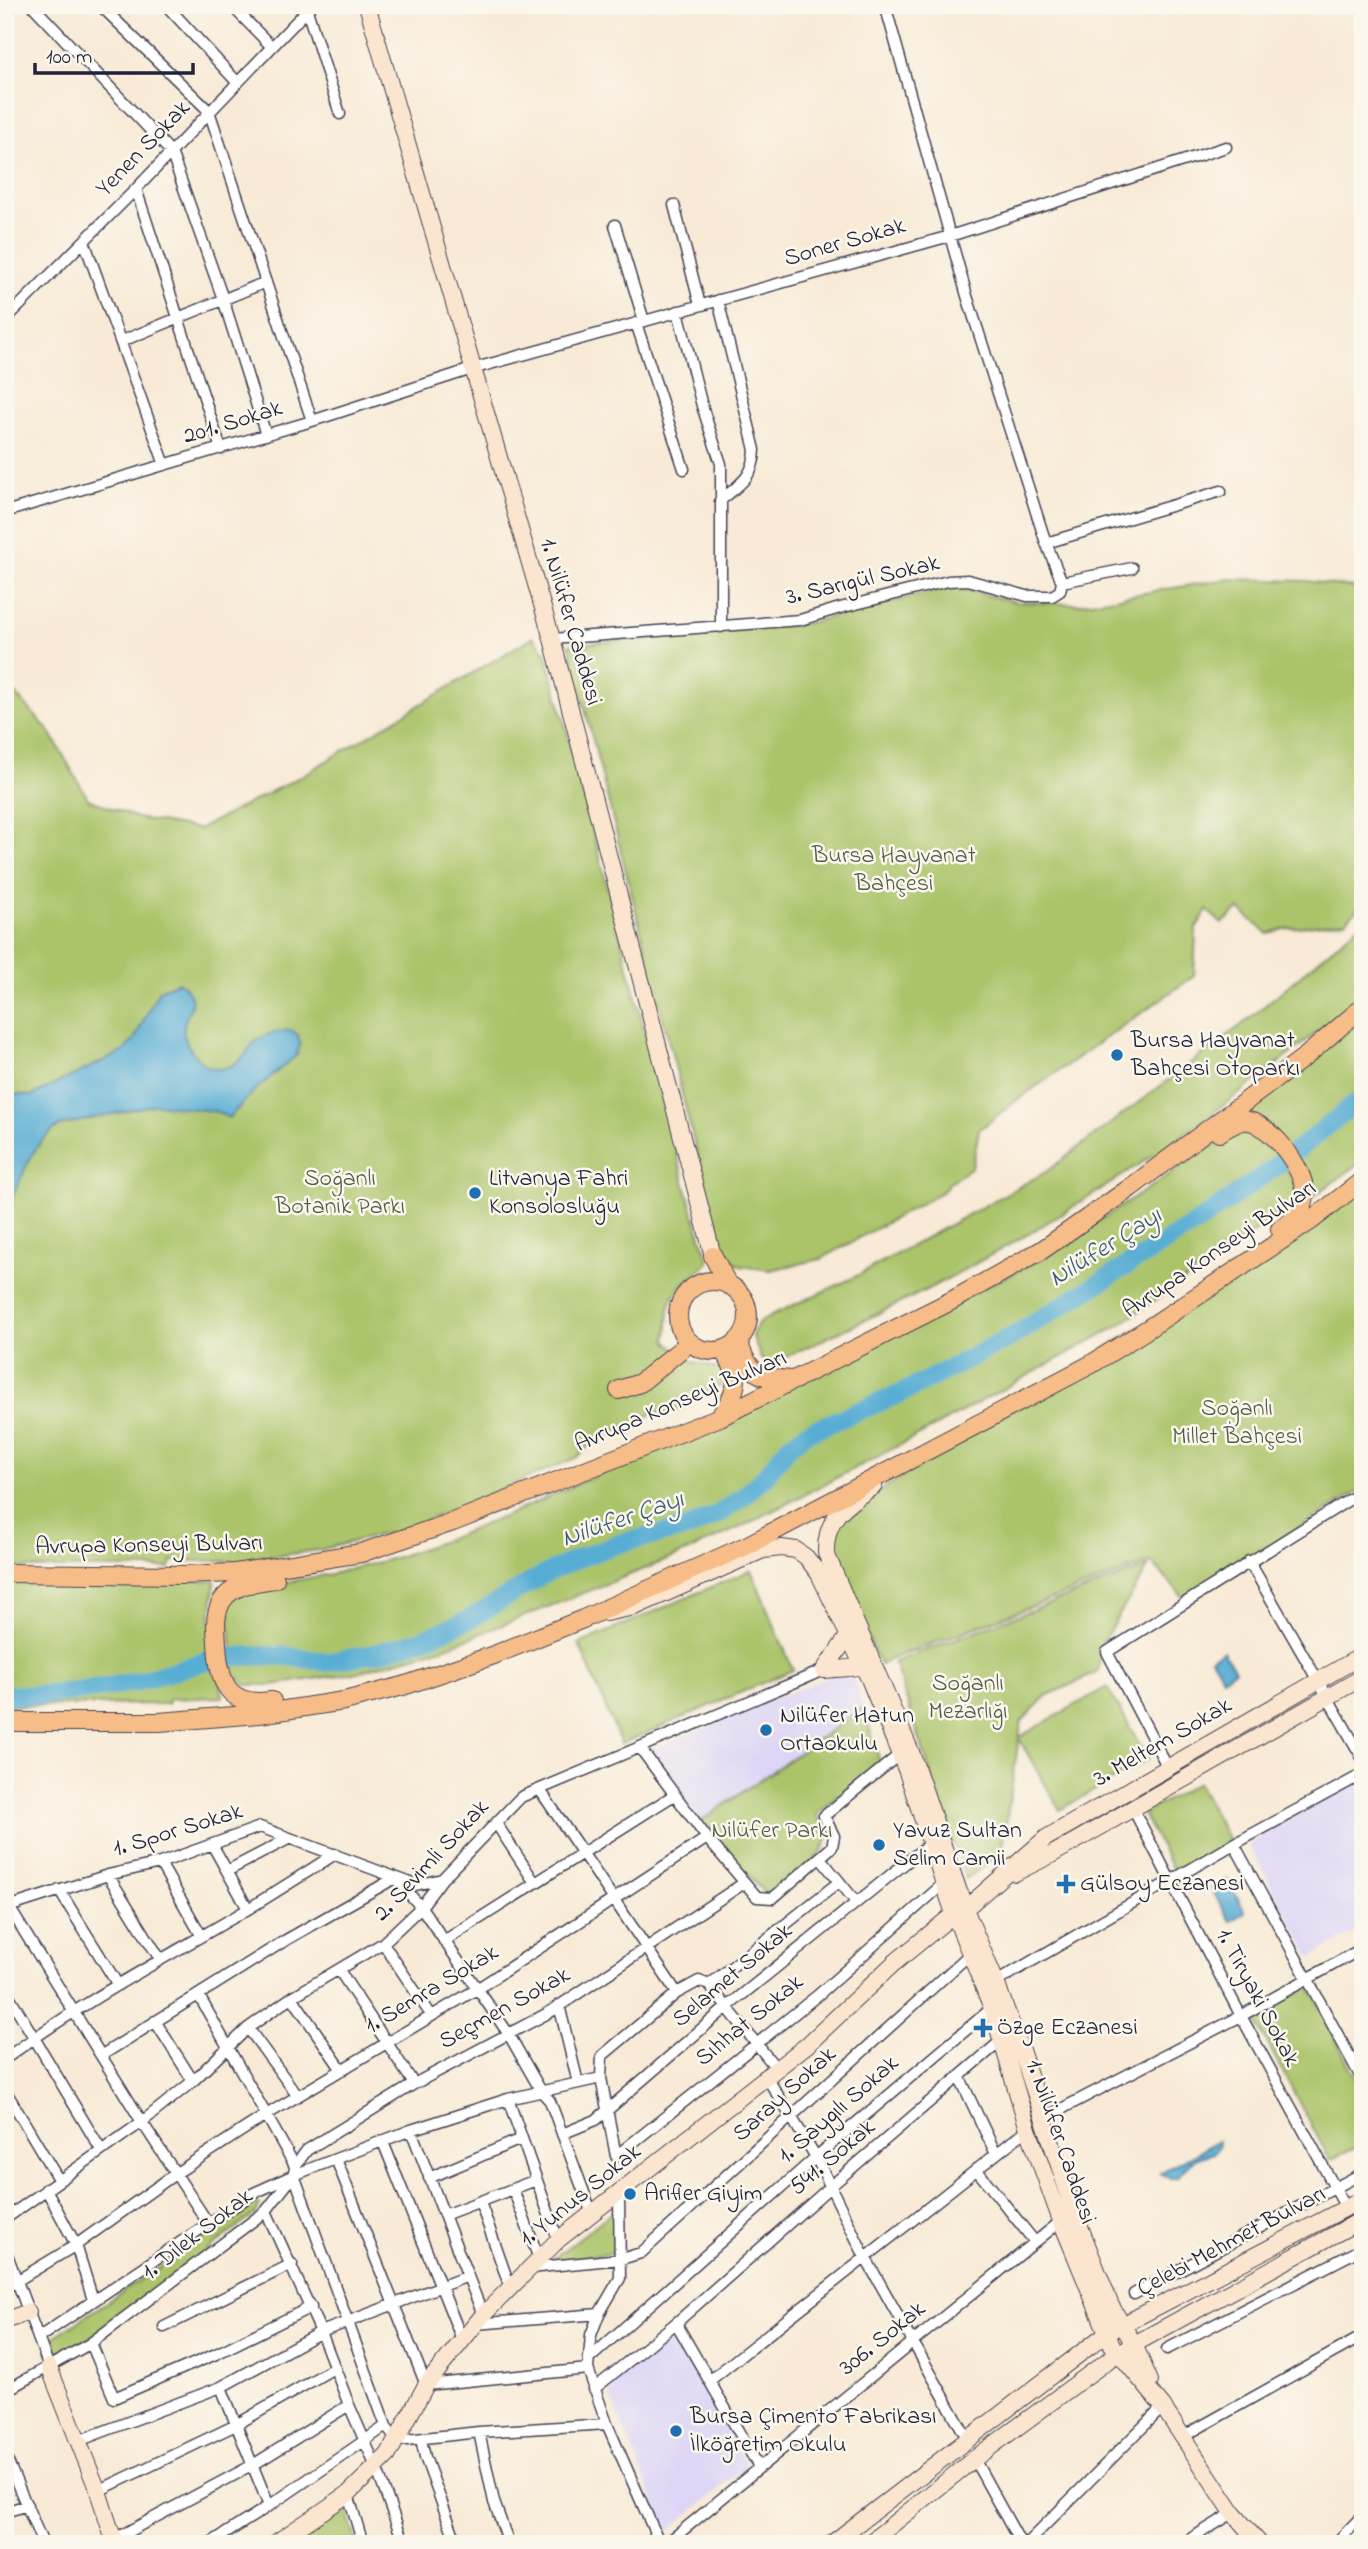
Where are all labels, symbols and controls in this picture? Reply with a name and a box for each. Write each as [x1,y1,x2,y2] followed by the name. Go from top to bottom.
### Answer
[35,32,192,76] scale bar
[46,43,92,73] text: 100 m
[89,92,200,206] street label: Yenen Sokak
[780,209,910,277] street label: Soner Sokak
[179,391,287,455] street label: 201. Sokak
[529,534,611,710] street label: 1. Nilüfer Caddesi
[783,546,944,616] street label: 3. Sarıgül Sokak
[811,839,976,902] park label: Bursa Hayvanat Bahçesi
[1130,1024,1300,1087] place label: Bursa Hayvanat Bahçesi Otoparkı
[1109,1047,1125,1063] marker: Bursa Hayvanat Bahçesi Otoparkı
[274,1162,405,1225] park label: Soğanlı Botanik Parkı
[489,1162,628,1225] place label: Litvanya Fahri Konsolosluğu
[1116,1172,1325,1329] street label: Avrupa Konseyi Bulvarı
[467,1185,483,1201] marker: Litvanya Fahri Konsolosluğu
[1042,1198,1171,1298] water label: Nilüfer Çayı
[569,1341,793,1463] street label: Avrupa Konseyi Bulvarı
[1172,1392,1302,1455] park label: Soğanlı Millet Bahçesi
[557,1481,691,1559] water label: Nilüfer Çayı
[35,1527,263,1566] street label: Avrupa Konseyi Bulvarı
[928,1667,1008,1730] park label: Soğanlı Mezarlığı
[1087,1689,1239,1797] street label: 3. Meltem Sokak
[780,1699,914,1762] place label: Nilüfer Hatun Ortaokulu
[758,1722,774,1738] marker: Nilüfer Hatun Ortaokulu
[366,1791,499,1930] street label: 2. Sevimli Sokak
[109,1795,248,1867] street label: 1. Spor Sokak
[711,1814,833,1849] park label: Nilüfer Parkı
[893,1814,1022,1877] place label: Yavuz Sultan Selim Camii
[871,1837,887,1853] marker: Yavuz Sultan Selim Camii
[1080,1867,1244,1903] place label: Gülsoy Eczanesi
[1058,1876,1074,1892] marker: Gülsoy Eczanesi
[665,1915,801,2037] street label: Selamet Sokak
[1205,1923,1308,2074] street label: 1. Tiryaki Sokak
[358,1936,506,2044] street label: 1. Semra Sokak
[433,1958,577,2059] street label: Seçmen Sokak
[688,1966,812,2076] street label: Sıhhat Sokak
[997,2011,1138,2046] place label: Özge Eczanesi
[975,2020,991,2036] marker: Özge Eczanesi
[725,2038,846,2152] street label: Saray Sokak
[771,2047,908,2173] street label: 1. Saygılı Sokak
[1015,2055,1105,2229] street label: 1. Nilüfer Caddesi
[782,2111,884,2205] street label: 541. Sokak
[512,2136,650,2256] street label: 1. Yunus Sokak
[644,2177,763,2213] place label: Arifler Giyim
[1131,2177,1333,2307] street label: Çelebi Mehmet Bulvarı
[135,2180,262,2290] street label: 1. Dilek Sokak
[622,2186,638,2202] marker: Arifler Giyim
[832,2293,934,2385] street label: 306. Sokak
[689,2400,937,2463] place label: Bursa Çimento Fabrikası İlköğretim Okulu
[668,2423,684,2439] marker: Bursa Çimento Fabrikası İlköğretim Okulu

